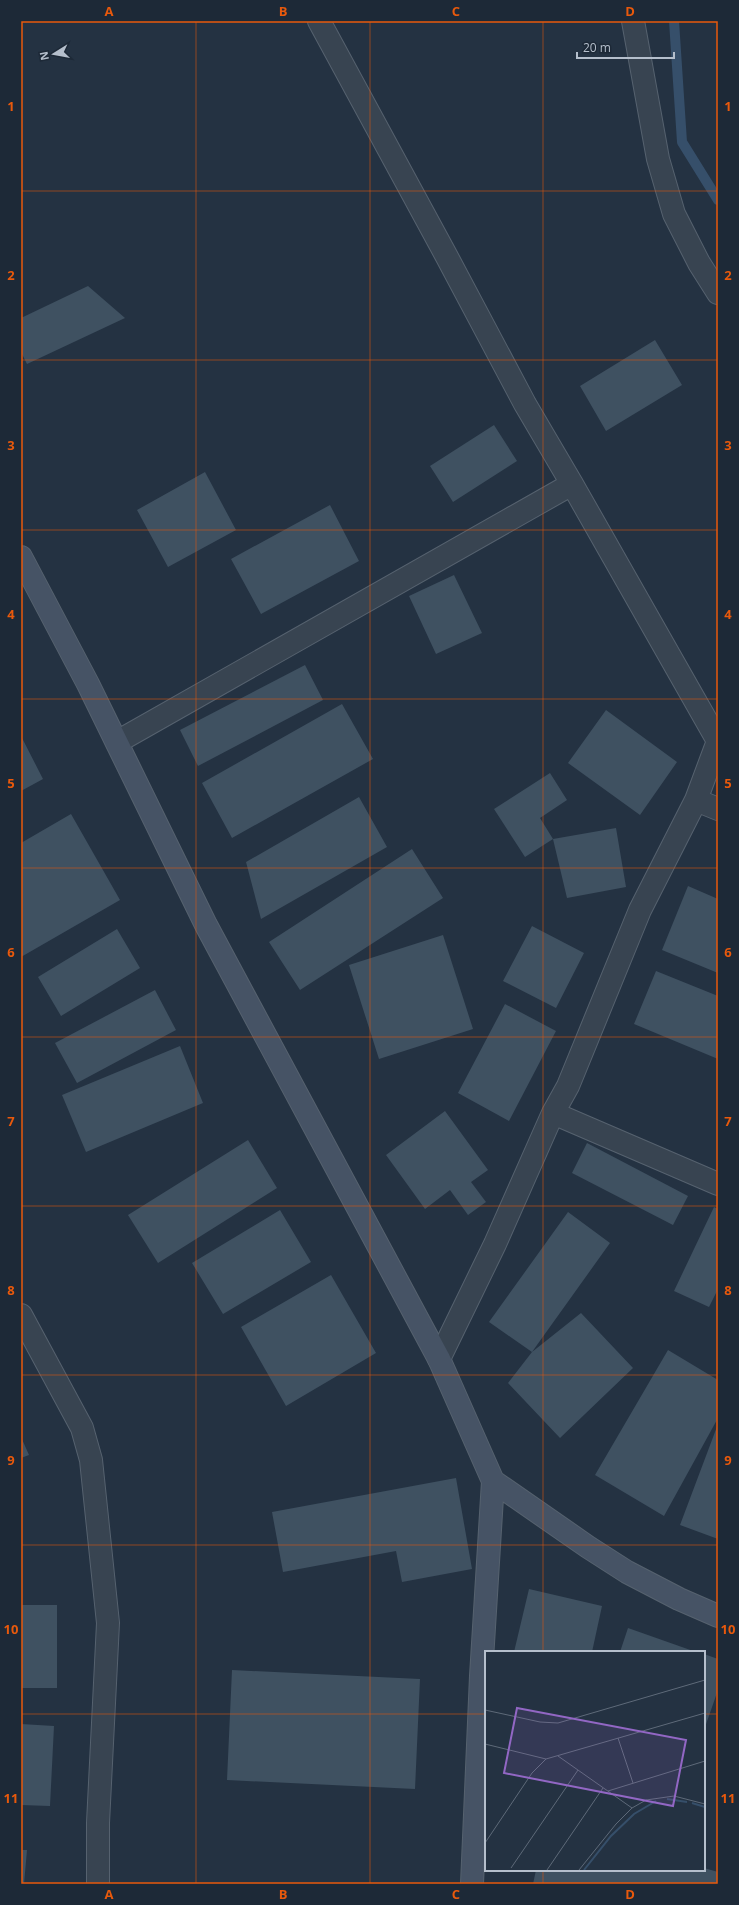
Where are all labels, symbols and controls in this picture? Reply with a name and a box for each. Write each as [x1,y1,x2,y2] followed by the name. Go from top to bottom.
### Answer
[105,2,114,20] text: A
[279,2,288,20] text: B
[452,2,460,20] text: C
[625,2,635,20] text: D
[34,34,74,74] north arrow
[577,34,674,60] scale bar
[583,39,611,56] text: 20 m
[35,50,52,62] text: N
[7,97,15,115] text: 1
[724,97,732,115] text: 1
[7,266,15,284] text: 2
[724,266,732,284] text: 2
[7,436,15,454] text: 3
[724,436,732,454] text: 3
[7,605,15,623] text: 4
[724,605,732,623] text: 4
[7,774,15,792] text: 5
[724,774,732,792] text: 5
[7,943,15,961] text: 6
[724,943,732,961] text: 6
[7,1112,15,1130] text: 7
[724,1112,732,1130] text: 7
[7,1281,15,1299] text: 8
[724,1281,732,1299] text: 8
[7,1451,15,1469] text: 9
[724,1451,732,1469] text: 9
[4,1620,18,1638] text: 10
[721,1620,735,1638] text: 10
[485,1651,705,1871] inset map
[4,1789,18,1807] text: 11
[721,1789,735,1807] text: 11
[105,1885,114,1903] text: A
[279,1885,288,1903] text: B
[452,1885,460,1903] text: C
[625,1885,635,1903] text: D

